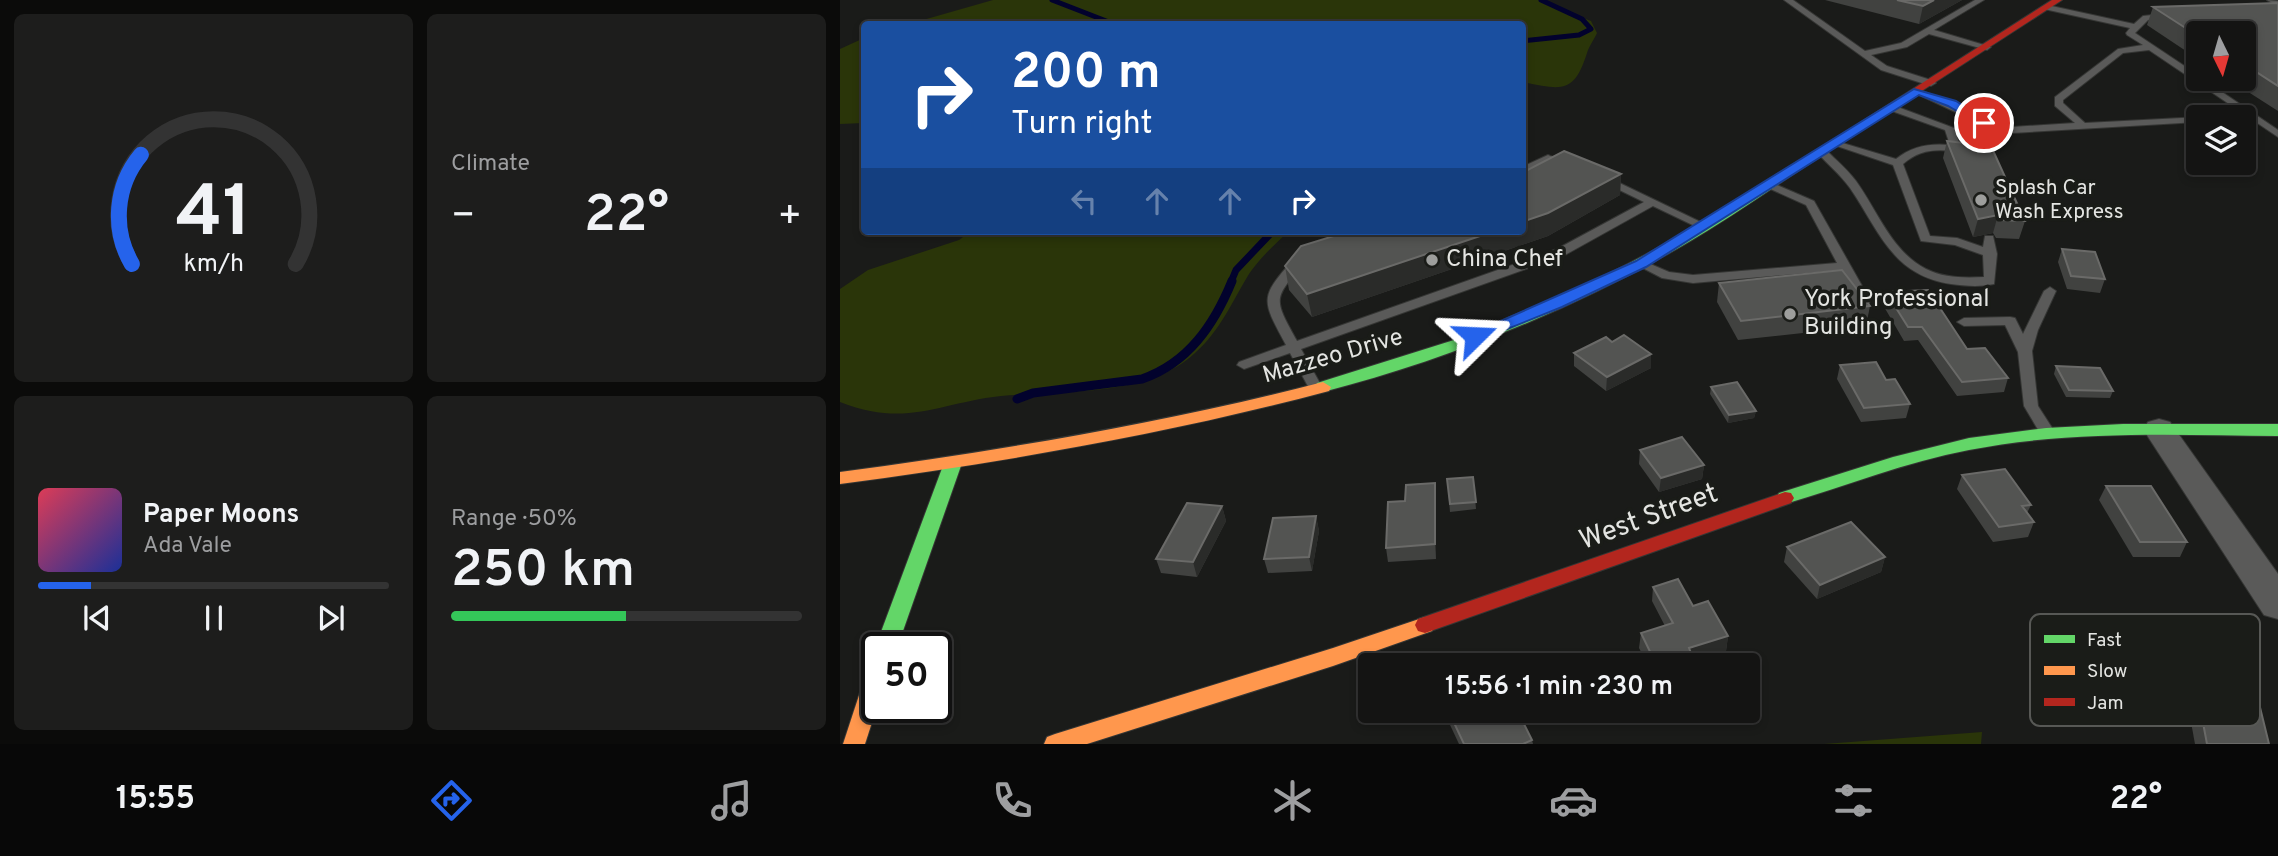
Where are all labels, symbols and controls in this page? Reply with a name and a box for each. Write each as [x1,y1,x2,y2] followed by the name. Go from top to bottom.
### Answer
[2186,21,2256,91] north arrow
[2186,21,2256,175] map controls
[1011,44,1161,106] text: 200 m
[896,49,987,140] icon: right
[1954,93,2014,153] pin
[1965,104,2003,142] icon: arrive
[1011,105,1153,145] text: Turn right
[2186,105,2256,175] button: layers
[451,150,530,179] text: Climate
[176,170,251,262] text: 41
[1995,175,2124,226] place label: Splash Car Wash Express
[1065,182,1103,220] icon: left
[1138,182,1176,220] icon: ahead
[1211,182,1249,220] icon: ahead
[1284,182,1322,220] icon: right
[584,184,669,250] text: 22°
[1973,192,1989,208] marker: Splash Car Wash Express
[451,193,476,242] text: −
[777,193,802,242] text: +
[1446,245,1563,275] place label: China Chef
[183,249,244,281] text: km/h
[1424,252,1440,268] marker: China Chef
[1804,285,1990,343] place label: York Professional Building
[1438,299,1512,373] position arrow
[1782,306,1798,322] marker: York Professional Building
[1259,323,1407,391] street label: Mazzeo Drive
[1575,476,1723,560] street label: West Street
[143,499,299,532] text: Paper Moons
[451,505,577,534] text: Range · 50%
[143,532,232,561] text: Ada Vale
[451,539,635,605] text: 250 km
[78,599,116,637] icon: previous
[195,599,233,637] icon: pause
[312,599,350,637] icon: next
[2030,614,2260,726] legend
[2087,629,2122,653] text: Fast
[861,632,952,723] speed limit sign: 50
[2087,660,2127,684] text: Slow
[1445,671,1673,704] text: 15:56 · 1 min · 230 m
[2087,692,2124,716] text: Jam
[427,776,476,825] icon: directions
[707,776,756,825] icon: music
[988,776,1037,825] icon: phone
[1268,776,1317,825] icon: climate
[1549,776,1598,825] icon: car
[1829,776,1878,825] icon: filters
[116,780,195,820] text: 15:55
[2110,780,2162,820] text: 22°

